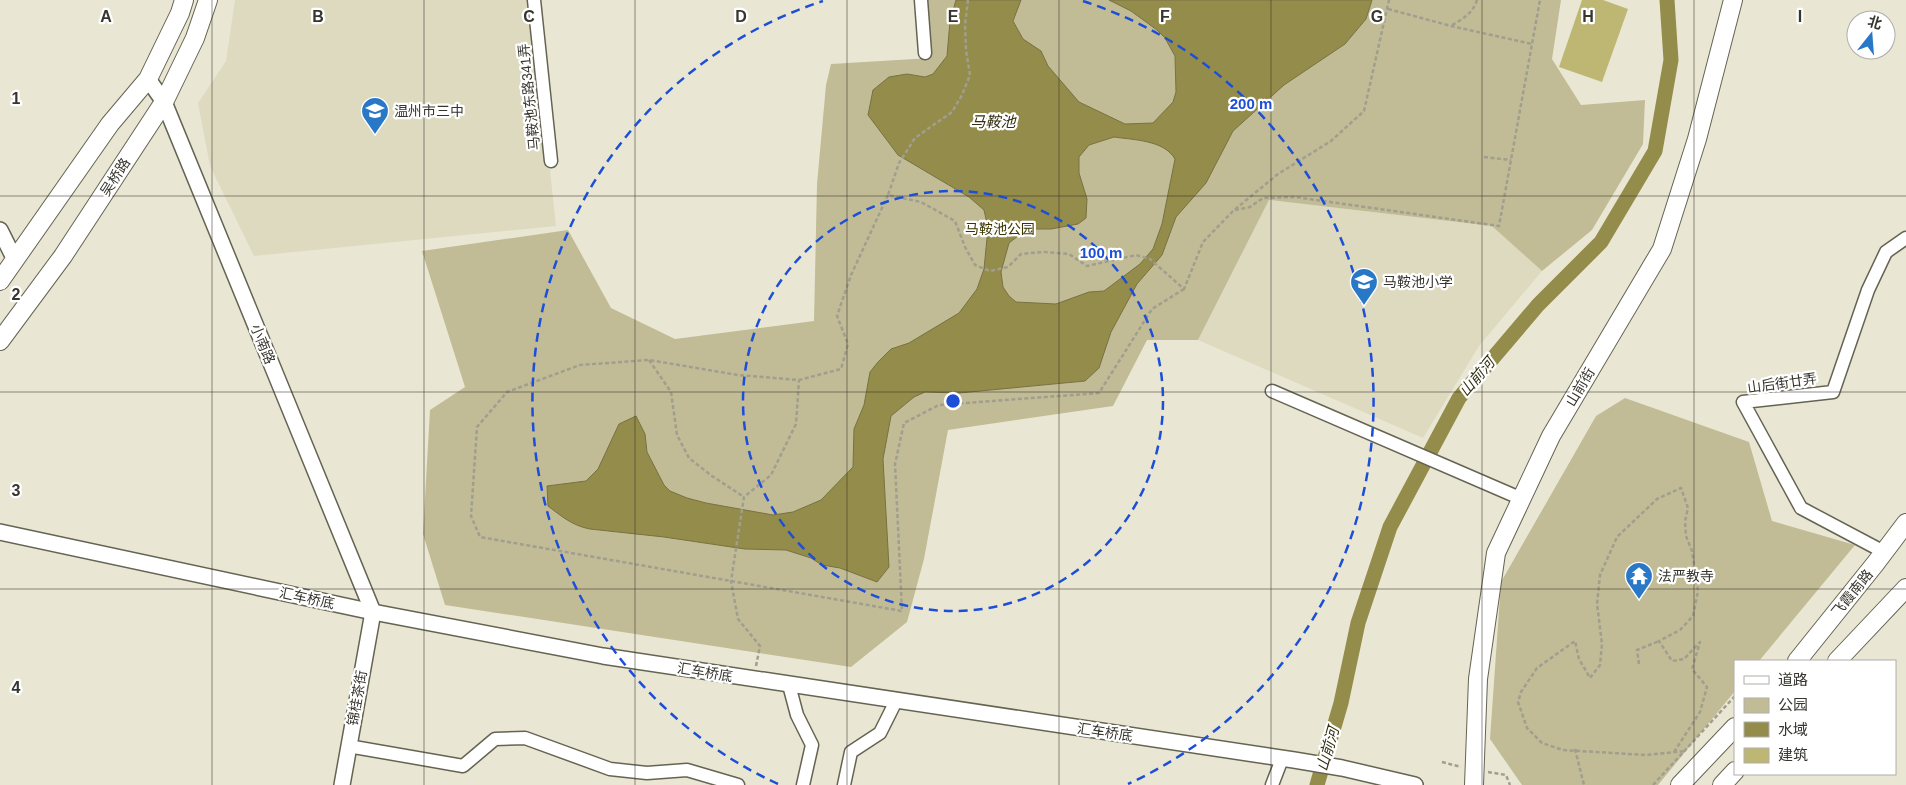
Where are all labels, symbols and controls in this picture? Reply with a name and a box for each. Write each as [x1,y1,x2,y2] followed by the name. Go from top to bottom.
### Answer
[100,8,112,25] text: A
[312,8,324,25] text: B
[523,8,535,25] text: C
[735,8,747,25] text: D
[948,8,959,25] text: E
[1160,8,1170,25] text: F
[1371,8,1383,25] text: G
[1582,8,1594,25] text: H
[1798,8,1802,25] text: I
[1846,10,1896,60] north arrow
[1866,13,1884,32] text: 北
[515,43,543,151] street label: 马鞍池东路341弄
[12,90,21,107] text: 1
[1230,95,1272,112] text: 200 m
[360,96,390,135] school or university icon: 温州市三中
[394,103,464,119] place label: 温州市三中
[970,113,1017,130] water label: 马鞍池
[97,155,133,199] street label: 吴桥路
[965,221,1035,237] park label: 马鞍池公园
[1080,244,1122,261] text: 100 m
[1349,267,1379,306] school or university icon: 马鞍池小学
[1383,274,1453,290] place label: 马鞍池小学
[12,286,21,303] text: 2
[248,322,278,366] street label: 小南路
[1456,352,1500,399] water label: 山前河
[1562,365,1598,409] street label: 山前街
[1746,370,1818,396] street label: 山后街廿弄
[944,392,962,410] centre of rings
[12,482,21,499] text: 3
[1624,561,1654,600] temple icon: 法严教寺
[1828,566,1876,620] street label: 飞霞南路
[1658,568,1714,584] place label: 法严教寺
[278,584,336,612] street label: 汇车桥底
[676,660,734,684] street label: 汇车桥底
[1734,660,1896,775] legend
[344,669,370,727] street label: 锦桂茶街
[1778,671,1808,688] text: 道路
[12,679,21,696] text: 4
[1778,696,1808,713] text: 公园
[1076,720,1134,744] street label: 汇车桥底
[1778,721,1808,738] text: 水域
[1313,722,1343,773] water label: 山前河
[1778,746,1808,763] text: 建筑

